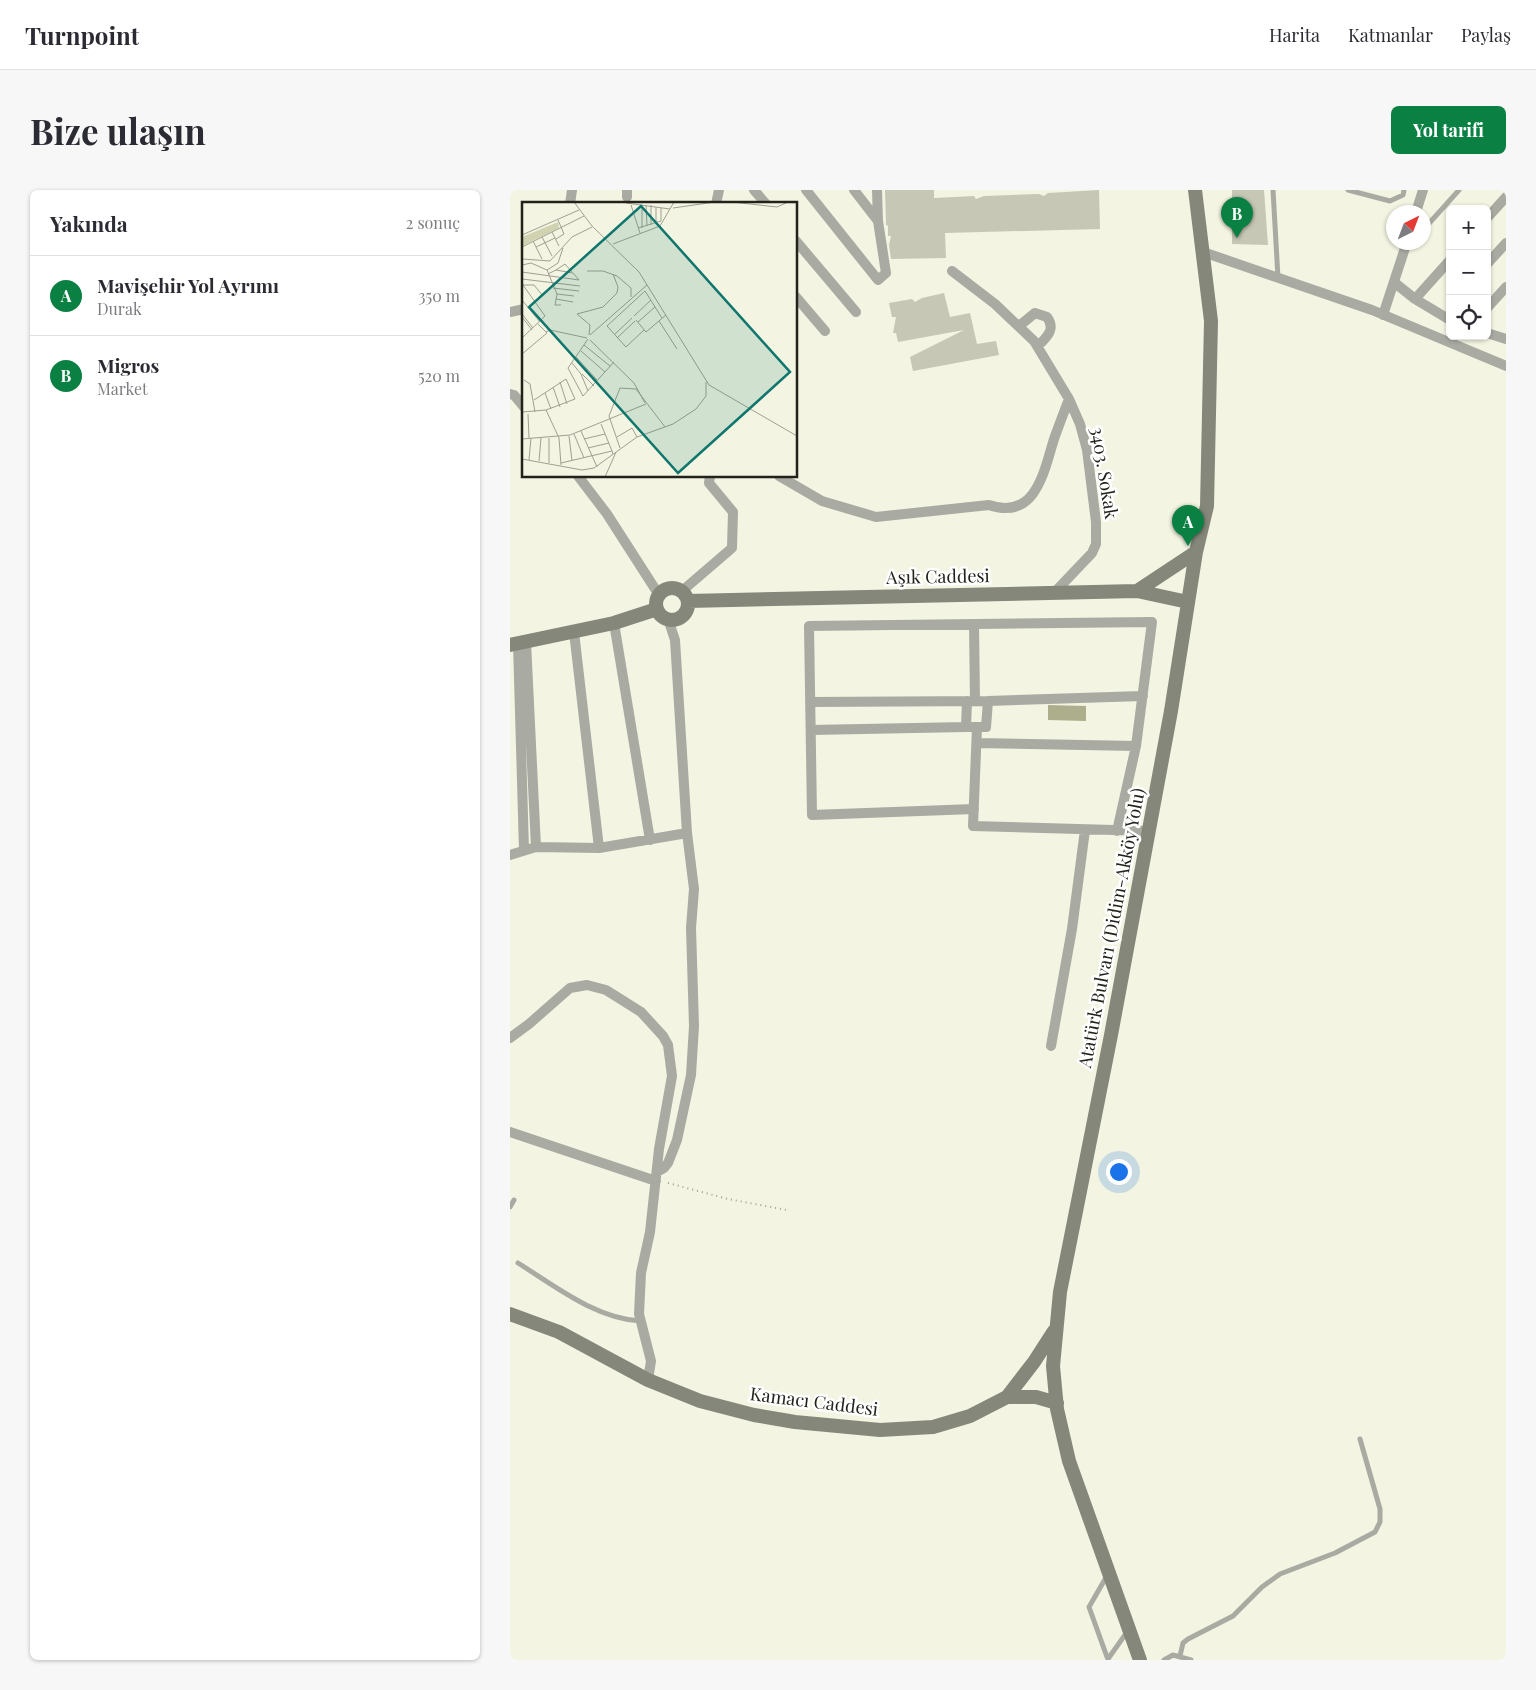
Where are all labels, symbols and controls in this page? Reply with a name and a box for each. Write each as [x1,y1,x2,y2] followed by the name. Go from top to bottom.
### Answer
[25,19,139,51] text: Turnpoint
[1269,23,1320,47] text: Harita
[1348,23,1433,47] text: Katmanlar
[1461,23,1511,47] text: Paylaş
[1391,106,1506,154] button: Yol tarifi
[30,107,206,154] text: Bize ulaşın
[1221,197,1253,238] pin: B
[522,202,798,478] inset map
[1386,205,1431,250] north arrow
[1446,205,1491,340] map controls
[1446,205,1491,250] button: +
[50,209,128,237] text: Yakında
[406,212,460,233] text: 2 sonuç
[1446,250,1491,295] button: −
[97,272,279,298] text: Mavişehir Yol Ayrımı
[61,285,71,306] text: A
[418,285,460,306] text: 350 m
[1446,295,1491,340] button: locate
[97,298,142,319] text: Durak
[97,352,159,378] text: Migros
[61,365,71,386] text: B
[418,365,460,386] text: 520 m
[97,378,148,399] text: Market
[1086,425,1124,521] street label: 3403. Sokak
[1172,505,1204,546] pin: A
[885,563,990,589] street label: Aşık Caddesi
[1072,786,1150,1071] street label: Atatürk Bulvarı (Didim-Akköy Yolu)
[1106,1159,1132,1185] your location
[749,1381,880,1421] street label: Kamacı Caddesi

